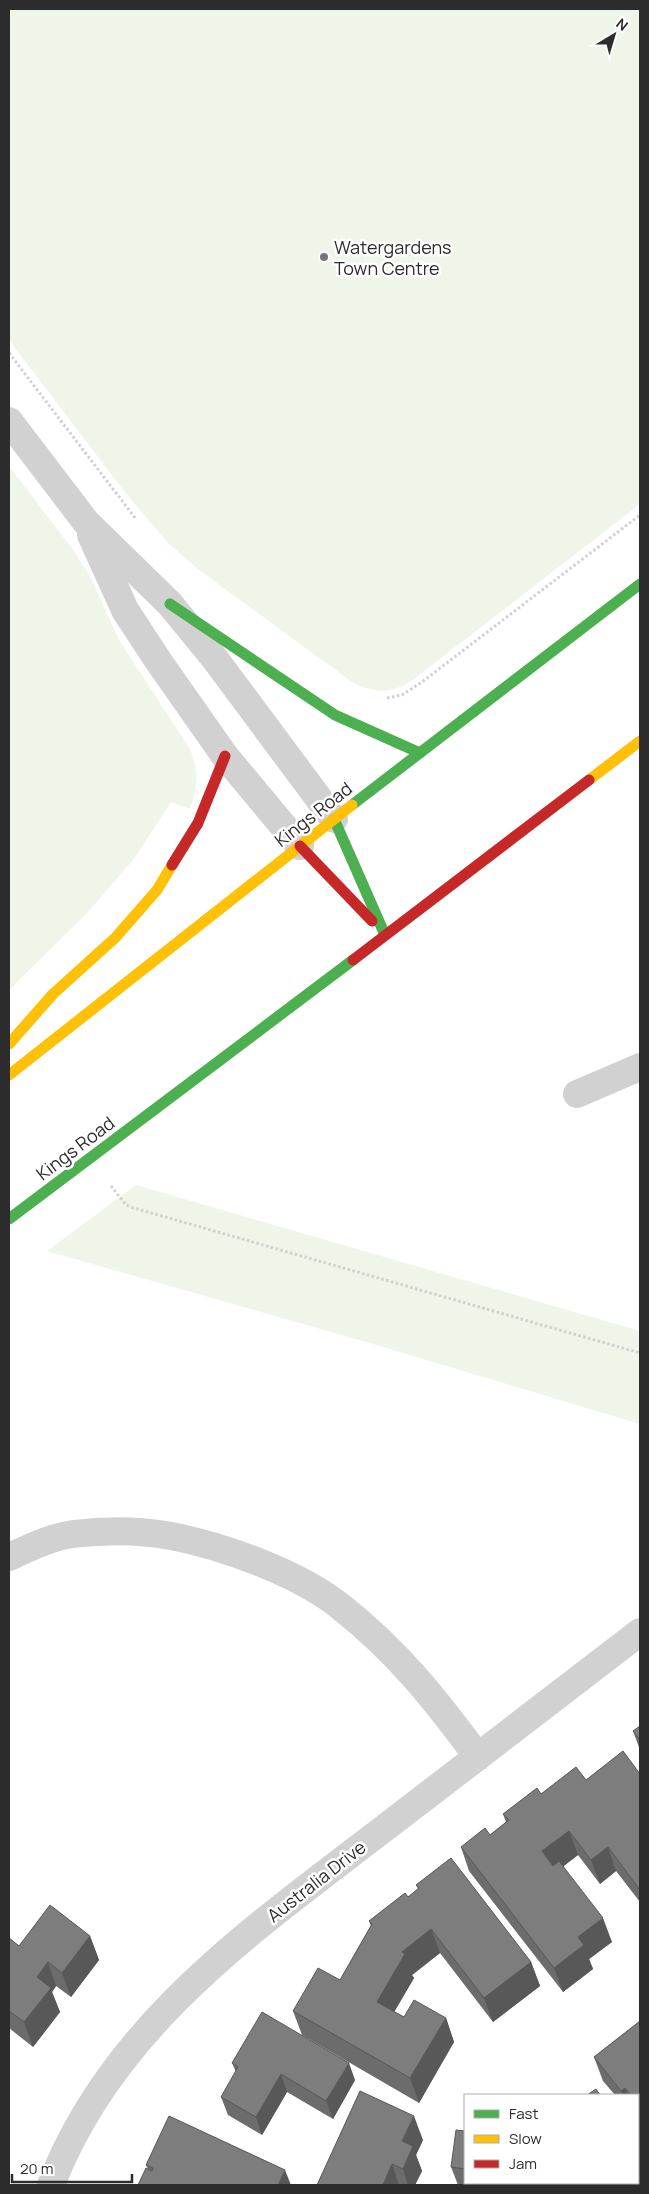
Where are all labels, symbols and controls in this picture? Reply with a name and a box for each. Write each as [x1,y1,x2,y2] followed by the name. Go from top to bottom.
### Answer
[589,10,639,60] north arrow
[612,14,632,35] text: N
[334,235,452,280] place label: Watergardens Town Centre
[318,251,330,263] marker: Watergardens Town Centre
[269,776,357,852] street label: Kings Road
[31,1111,119,1185] street label: Kings Road
[262,1835,370,1927] street label: Australia Drive
[464,2094,639,2184] legend
[509,2103,538,2124] text: Fast
[509,2128,542,2149] text: Slow
[12,2152,132,2184] scale bar
[509,2153,537,2174] text: Jam
[20,2158,53,2179] text: 20 m

